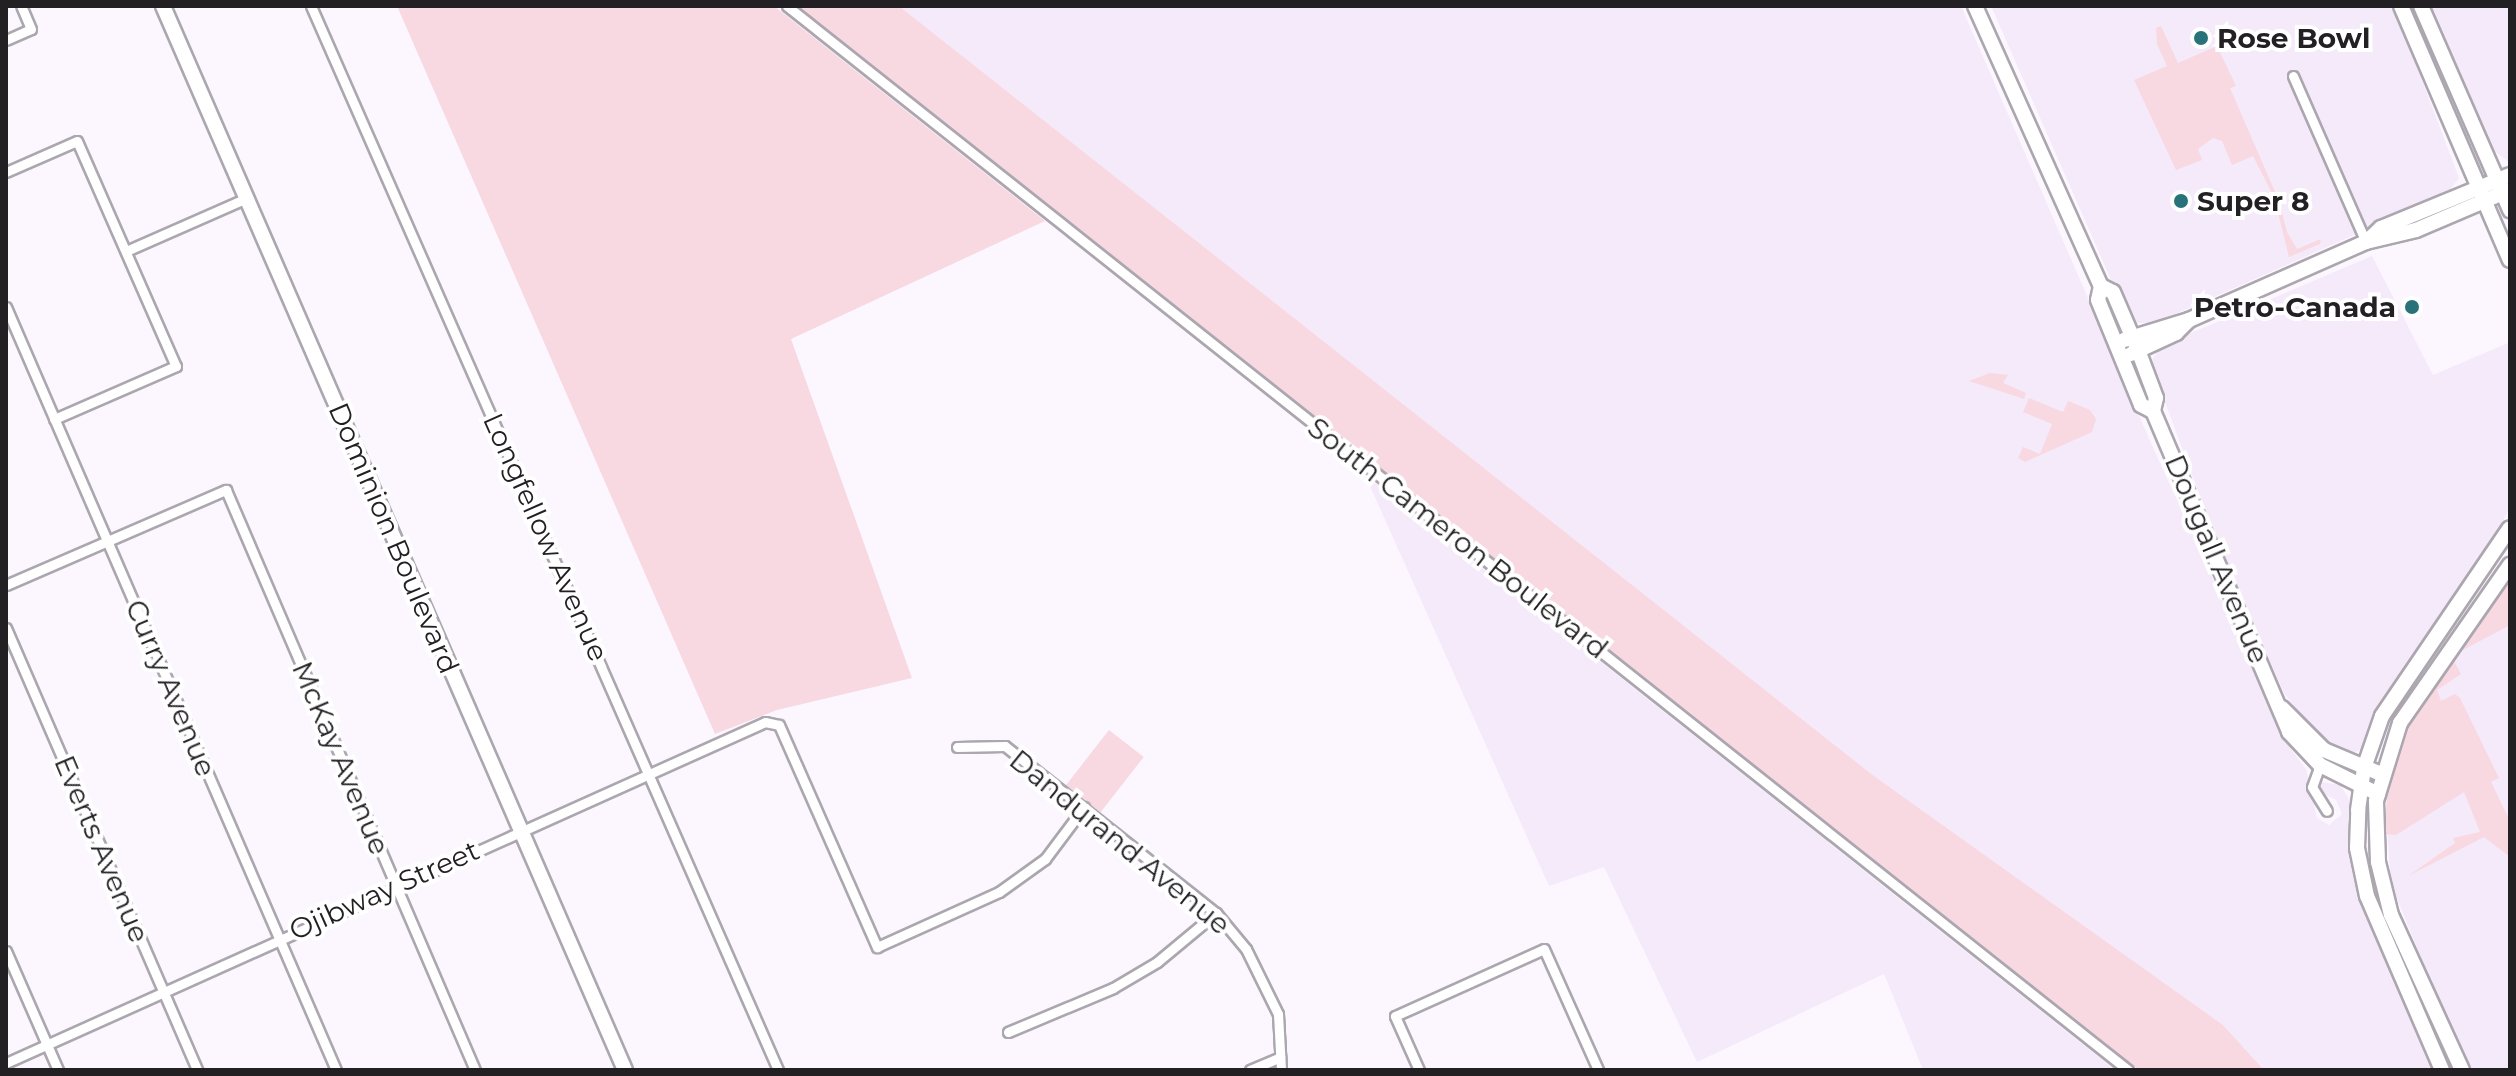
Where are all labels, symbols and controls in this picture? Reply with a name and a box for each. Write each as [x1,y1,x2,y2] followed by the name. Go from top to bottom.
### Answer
[2217,21,2370,55] place label: Rose Bowl
[2192,29,2210,47] marker: Rose Bowl
[2197,184,2310,218] place label: Super 8
[2172,192,2190,210] marker: Super 8
[2194,290,2396,324] place label: Petro-Canada
[2403,298,2421,316] marker: Petro-Canada
[322,398,466,678] street label: Dominion Boulevard
[476,408,616,666] street label: Longfellow Avenue
[1301,410,1615,666] street label: South Cameron Boulevard
[2158,450,2276,668] street label: Dougall Avenue
[119,595,223,781] street label: Curry Avenue
[285,657,397,859] street label: McKay Avenue
[1003,743,1237,941] street label: Dandurand Avenue
[48,750,156,948] street label: Everts Avenue
[284,833,484,947] street label: Ojibway Street

